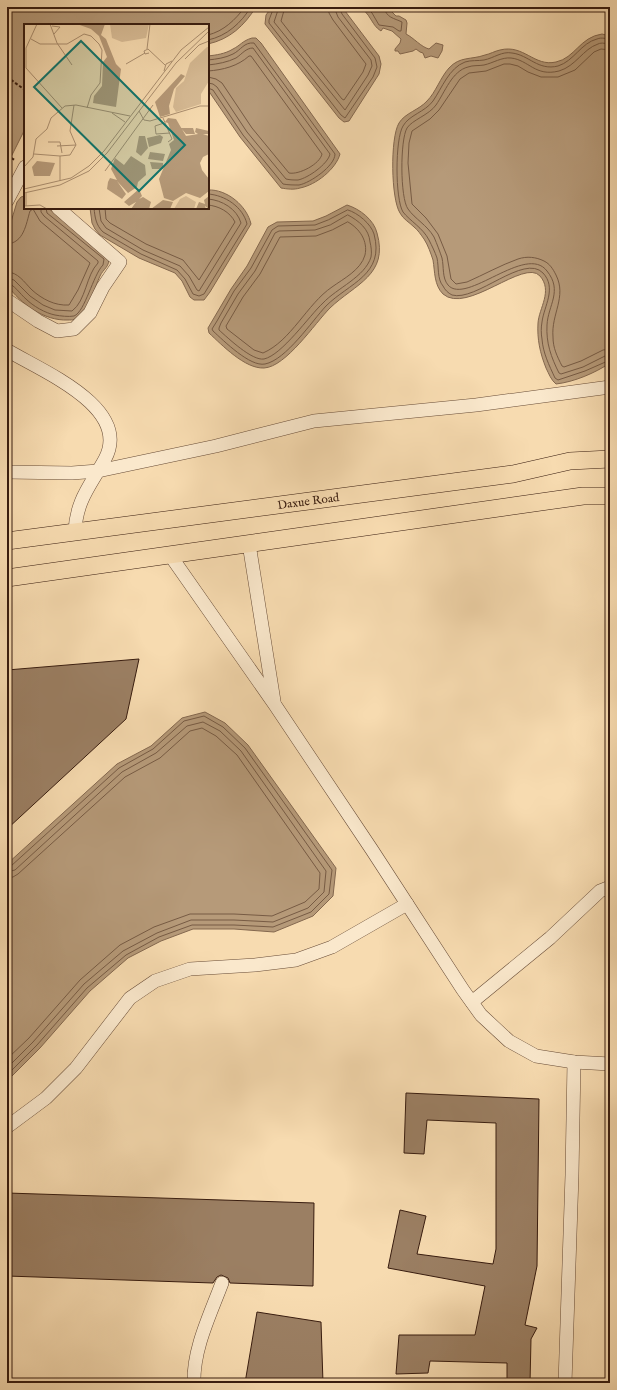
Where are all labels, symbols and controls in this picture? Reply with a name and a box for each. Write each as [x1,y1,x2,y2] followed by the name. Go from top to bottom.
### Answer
[24,24,209,209] inset map
[277,490,341,513] street label: Daxue Road

